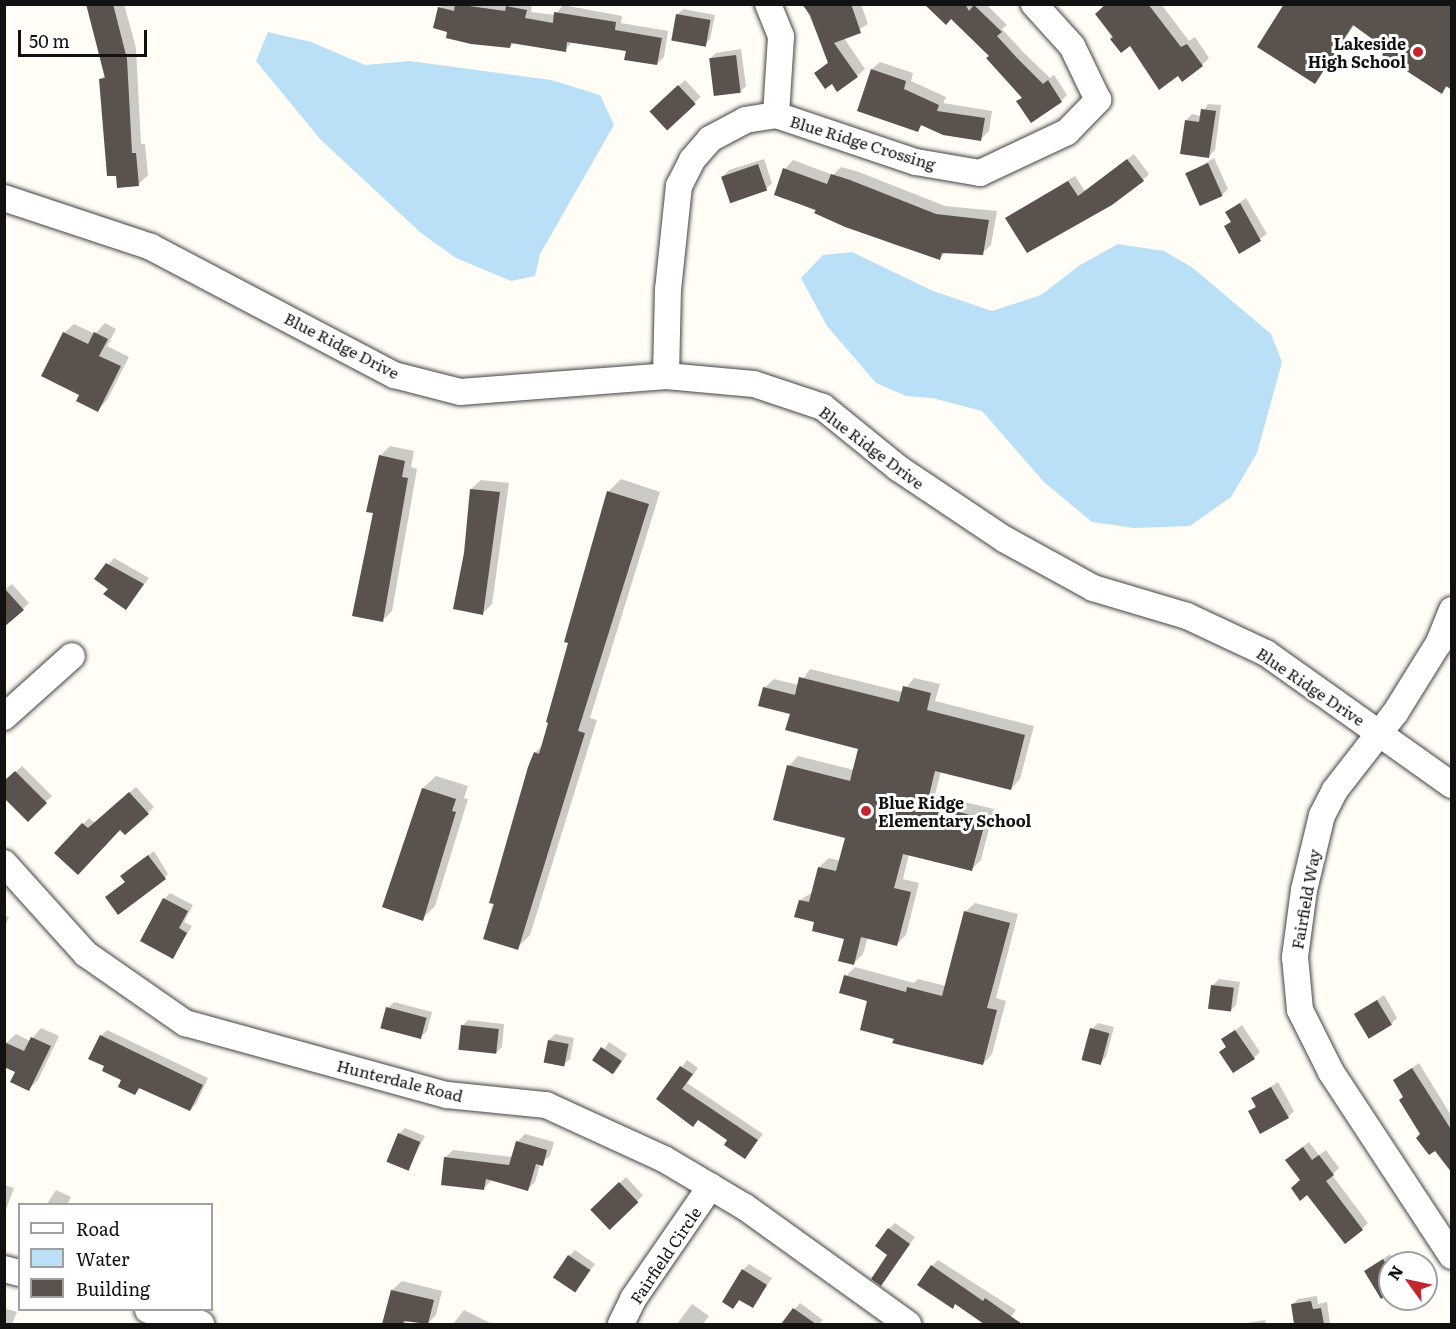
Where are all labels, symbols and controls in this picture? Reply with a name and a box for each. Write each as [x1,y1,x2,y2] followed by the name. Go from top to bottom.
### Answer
[21,18,150,56] scale bar
[29,27,70,54] text: 50 m
[1308,33,1406,71] place label: Lakeside High School
[1411,45,1425,59] marker: Lakeside High School
[788,111,938,173] street label: Blue Ridge Crossing
[281,308,403,382] street label: Blue Ridge Drive
[816,401,928,493] street label: Blue Ridge Drive
[1253,643,1369,729] street label: Blue Ridge Drive
[878,792,1031,830] place label: Blue Ridge Elementary School
[859,804,873,818] marker: Blue Ridge Elementary School
[1287,847,1323,951] street label: Fairfield Way
[335,1055,465,1105] street label: Hunterdale Road
[18,1203,213,1311] legend
[626,1203,704,1307] street label: Fairfield Circle
[76,1215,120,1242] text: Road
[76,1245,129,1272] text: Water
[1378,1251,1438,1311] north arrow
[1381,1260,1408,1284] text: N
[76,1275,150,1302] text: Building

